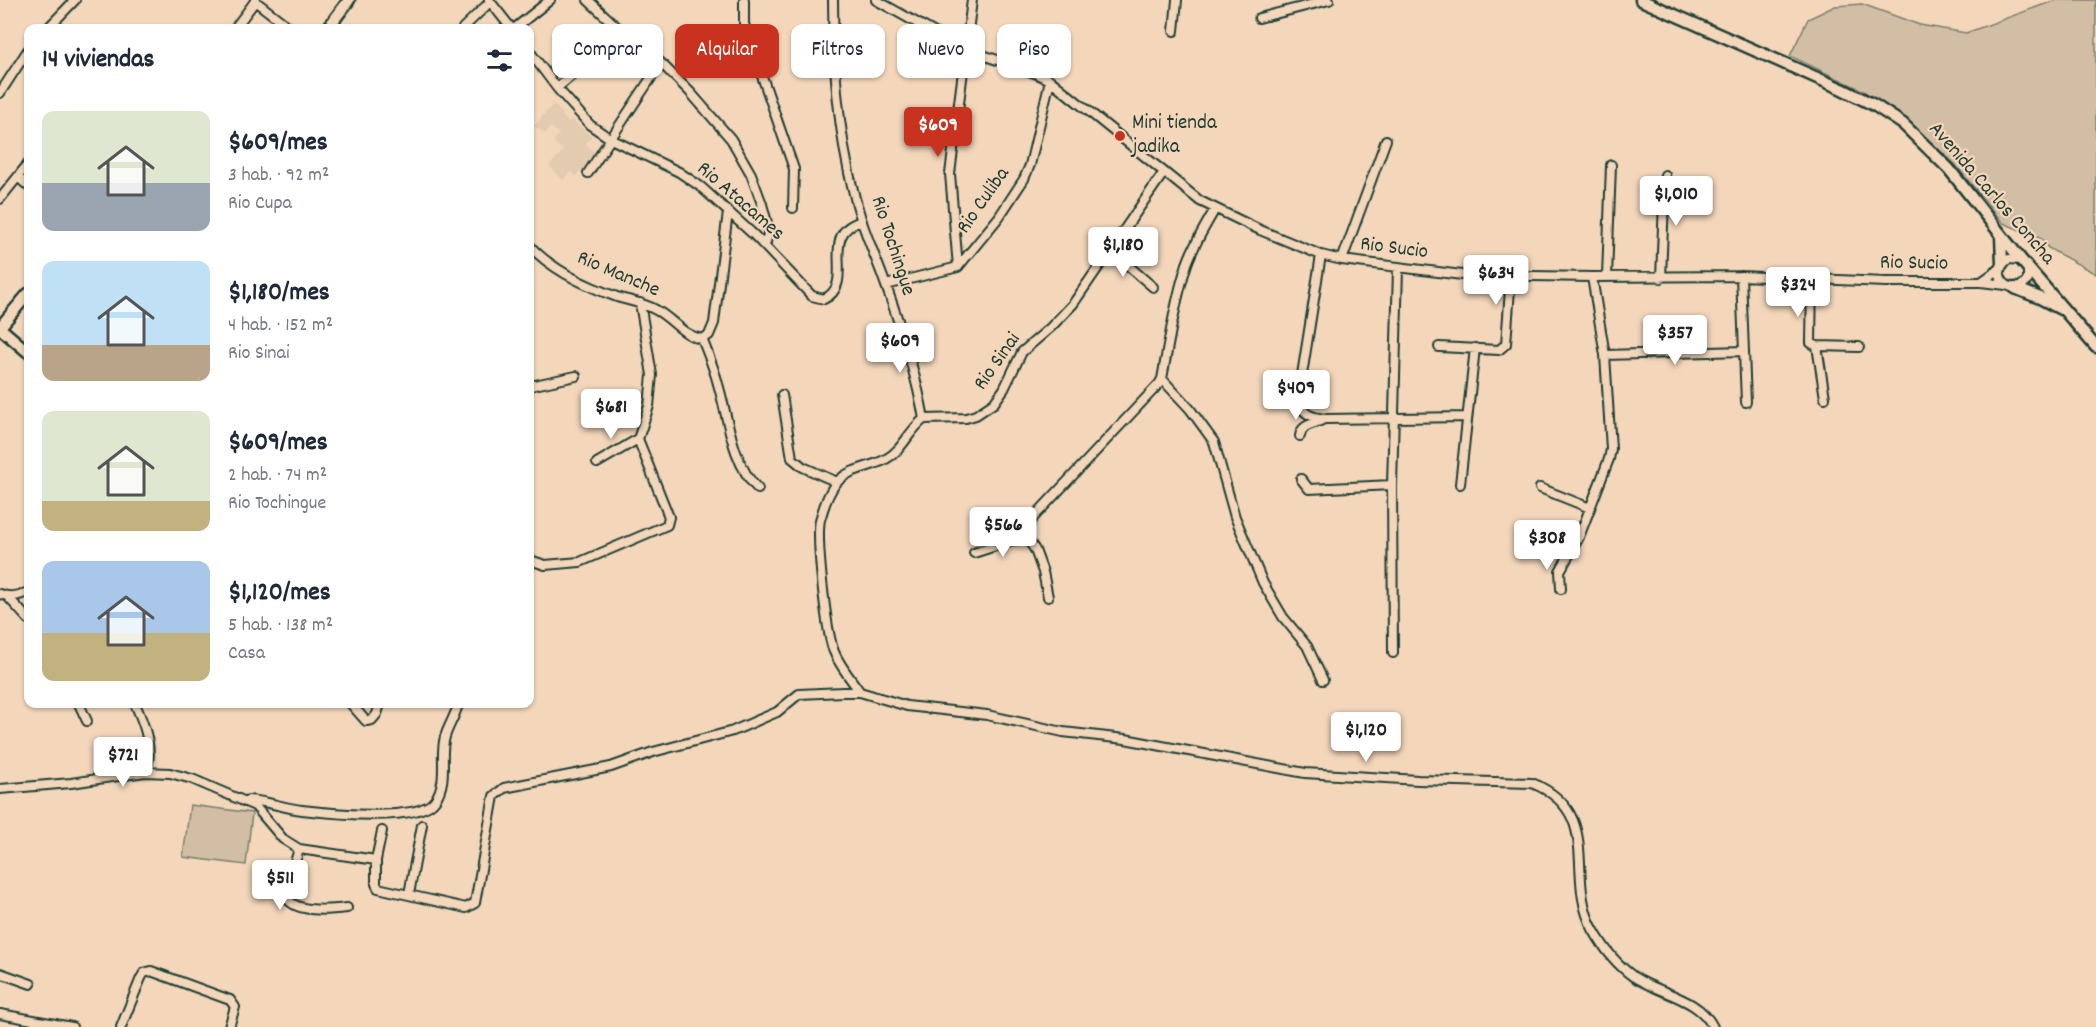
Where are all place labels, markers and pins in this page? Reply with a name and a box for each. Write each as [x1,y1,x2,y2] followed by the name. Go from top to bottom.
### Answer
[902,107,974,158] pin: $609
[1130,109,1218,163] place label: Mini tienda jadika
[1113,129,1127,143] marker: Mini tienda jadika
[1627,176,1725,227] pin: $1,010
[1074,227,1172,278] pin: $1,180
[1460,255,1532,306] pin: $634
[1762,267,1834,318] pin: $324
[1639,315,1711,366] pin: $357
[864,323,936,374] pin: $609
[1260,370,1332,421] pin: $409
[575,389,647,440] pin: $681
[967,507,1039,558] pin: $566
[1511,520,1583,571] pin: $308
[1317,712,1415,763] pin: $1,120
[87,737,159,788] pin: $721
[244,860,316,911] pin: $511

